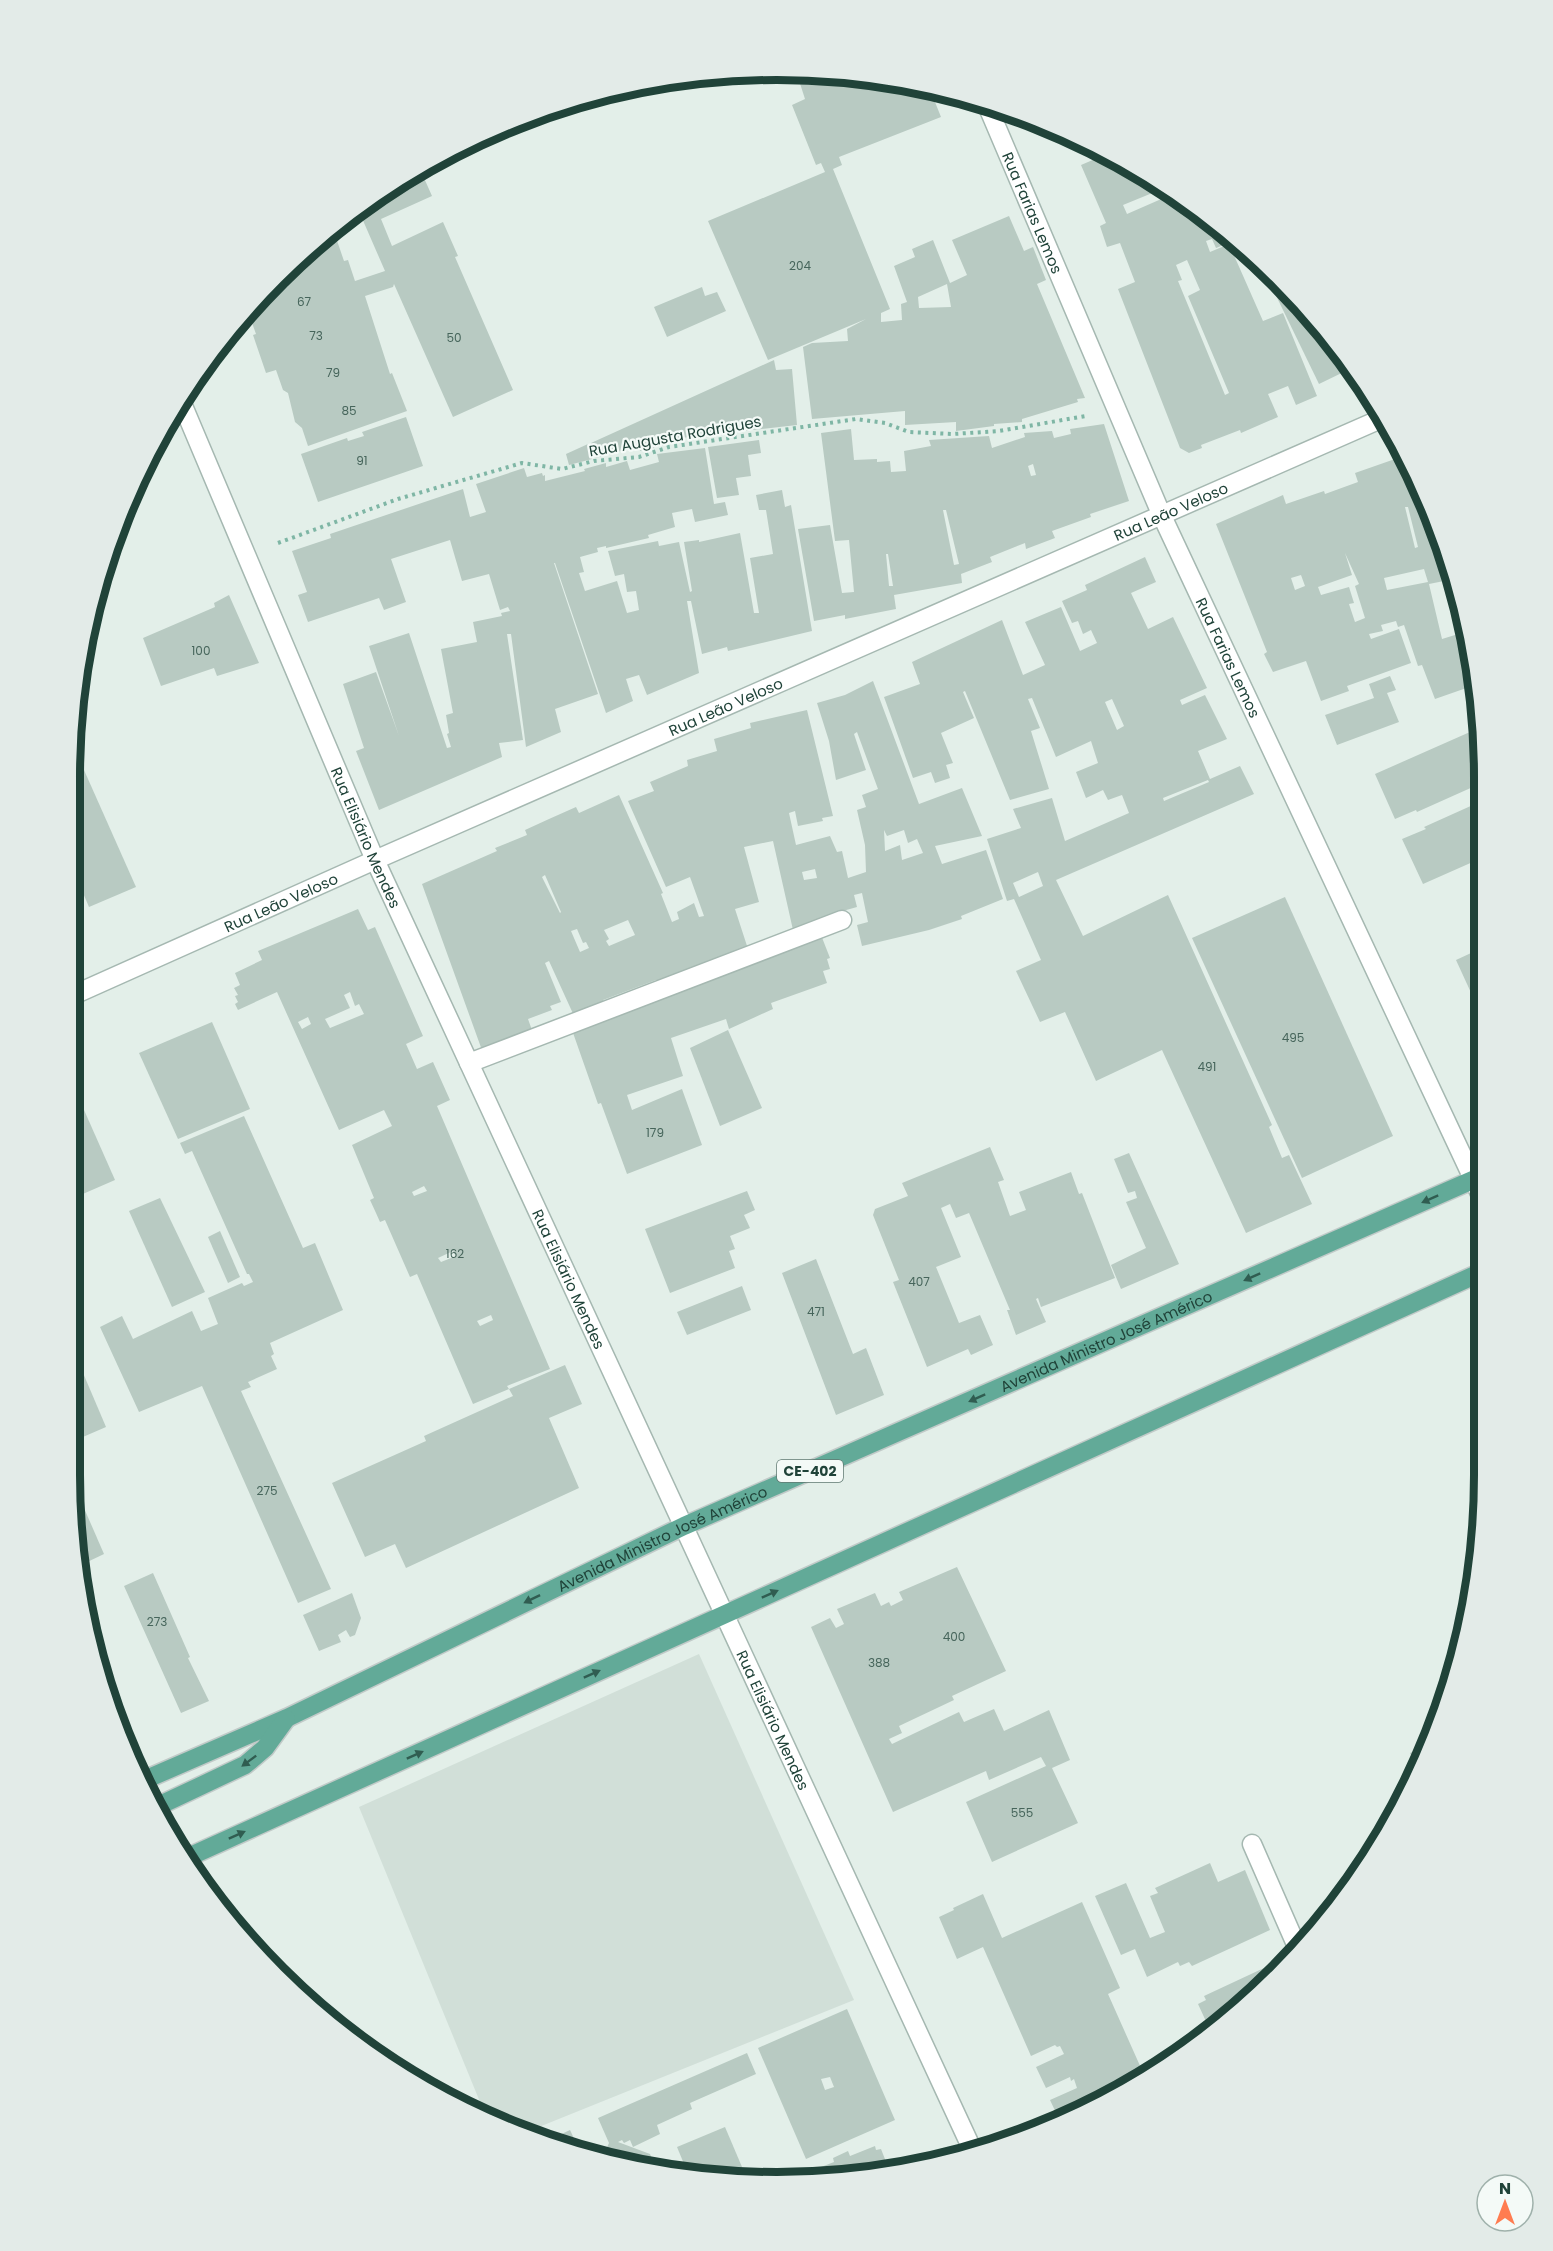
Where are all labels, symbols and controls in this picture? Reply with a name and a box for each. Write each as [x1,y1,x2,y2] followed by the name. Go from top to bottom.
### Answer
[998,148,1068,277] street label: Rua Farias Lemos
[789,257,811,274] house number: 204
[297,293,312,310] house number: 67
[309,327,323,344] house number: 73
[446,329,462,346] house number: 50
[326,364,340,381] house number: 79
[341,402,357,419] house number: 85
[587,410,763,462] street label: Rua Augusta Rodrigues
[356,452,368,469] house number: 91
[1110,477,1231,545] street label: Rua Leão Veloso
[1191,594,1266,721] street label: Rua Farias Lemos
[192,642,210,659] house number: 100
[665,672,786,741] street label: Rua Leão Veloso
[326,764,406,911] street label: Rua Elisiário Mendes
[220,868,341,937] street label: Rua Leão Veloso
[1282,1029,1304,1046] house number: 495
[1198,1058,1216,1075] house number: 491
[646,1124,664,1141] house number: 179
[1421,1194,1439,1204] one-way arrow
[528,1206,611,1352] street label: Rua Elisiário Mendes
[446,1245,464,1262] house number: 162
[1242,1272,1260,1282] one-way arrow
[908,1273,930,1290] house number: 407
[997,1285,1215,1397] street label: Avenida Ministro José Américo
[807,1303,825,1320] house number: 471
[968,1393,986,1403] one-way arrow
[777,1460,843,1482] road number: CE-402
[553,1480,770,1596] street label: Avenida Ministro José Américo
[257,1482,278,1499] house number: 275
[761,1589,779,1598] one-way arrow
[523,1595,540,1604] one-way arrow
[147,1613,167,1630] house number: 273
[943,1628,965,1645] house number: 400
[732,1647,815,1793] street label: Rua Elisiário Mendes
[868,1654,890,1671] house number: 388
[584,1670,601,1679] one-way arrow
[406,1750,423,1759] one-way arrow
[241,1755,257,1768] one-way arrow
[1011,1804,1033,1821] house number: 555
[228,1830,246,1840] one-way arrow
[1475,2173,1535,2233] north arrow
[1499,2177,1511,2200] text: N

